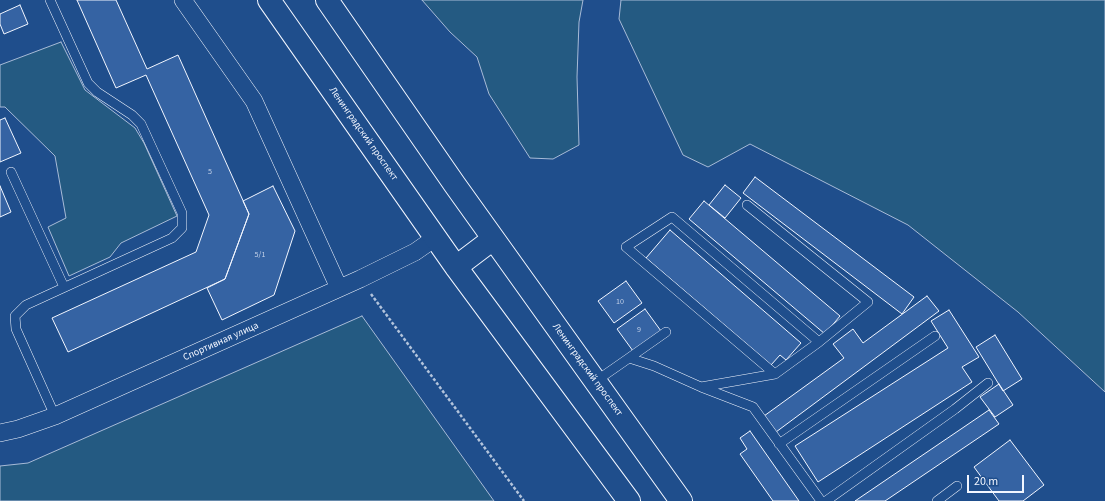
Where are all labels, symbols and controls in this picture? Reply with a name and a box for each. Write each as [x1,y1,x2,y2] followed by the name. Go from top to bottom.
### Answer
[326,85,400,183] street label: Ленинградский проспект
[208,167,212,177] house number: 5
[255,250,265,260] house number: 5/1
[616,297,624,307] house number: 10
[181,320,261,364] street label: Спортивная улица
[549,321,625,419] street label: Ленинградский проспект
[637,325,641,335] house number: 9
[969,467,1026,493] scale bar
[974,473,998,490] text: 20 m

